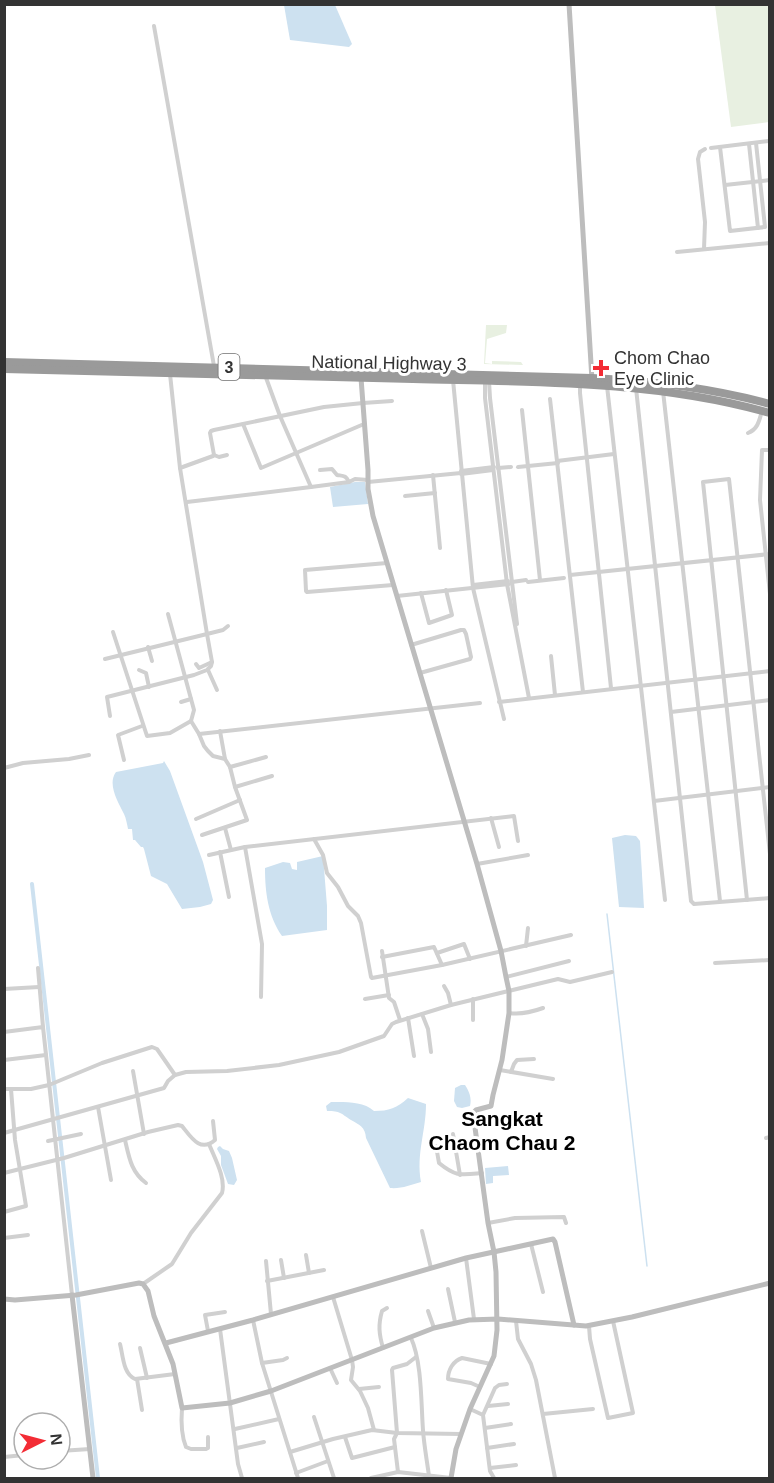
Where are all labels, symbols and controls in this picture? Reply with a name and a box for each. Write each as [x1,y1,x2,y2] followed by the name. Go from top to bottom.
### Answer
[614,348,710,389] place label: Chom Chao Eye Clinic
[311,352,467,374] street label: National Highway 3
[218,354,240,380] road number: 3
[592,359,610,377] marker: Chom Chao Eye Clinic
[428,1107,576,1154] district label: Sangkat Chaom Chau 2
[12,1411,72,1471] north arrow
[47,1433,65,1446] text: N

